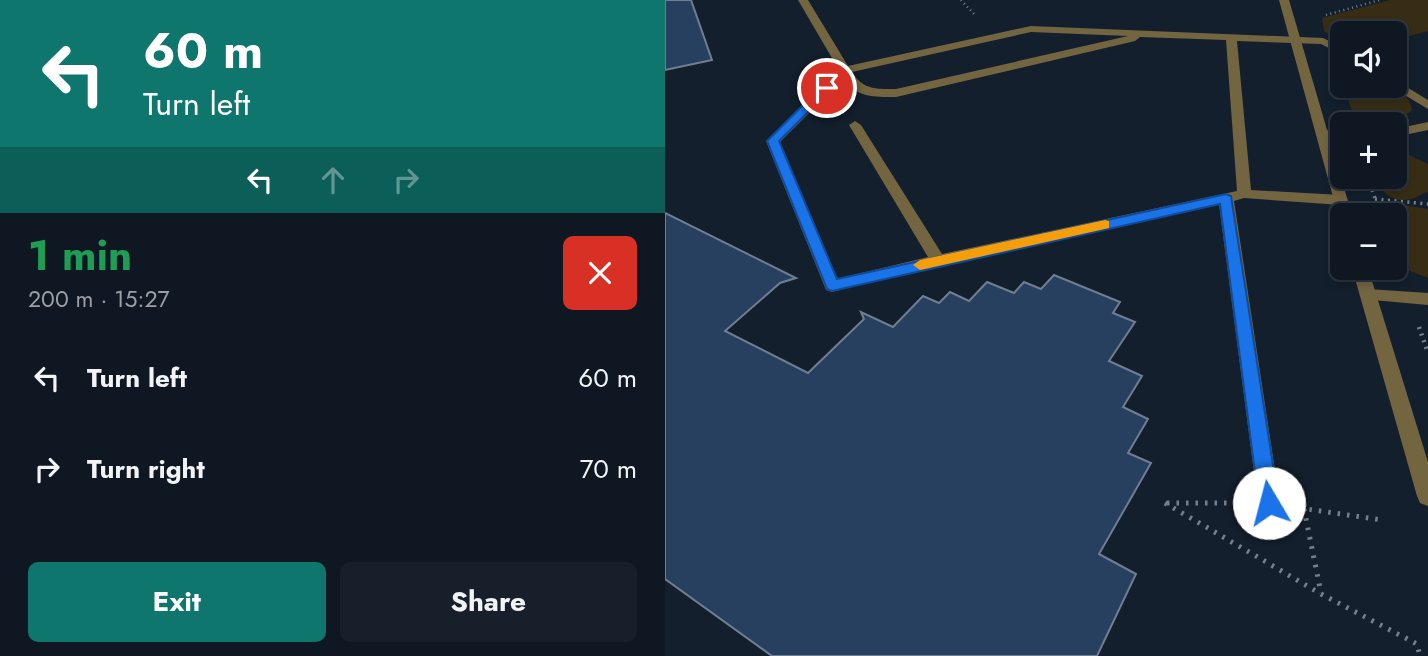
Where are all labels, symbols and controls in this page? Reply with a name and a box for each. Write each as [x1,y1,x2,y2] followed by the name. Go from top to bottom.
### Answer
[143,16,263,86] text: 60 m
[1330,21,1407,280] map controls
[1330,21,1407,98] button: sound
[28,28,119,119] icon: left
[797,58,857,118] pin
[808,69,846,107] icon: arrive
[143,81,250,127] text: Turn left
[1330,112,1407,189] button: +
[241,161,279,199] icon: left
[314,161,352,199] icon: ahead
[387,161,425,199] icon: right
[1330,203,1407,280] button: −
[28,225,132,286] text: 1 min
[563,236,637,310] button: close
[28,282,170,316] text: 200 m · 15:27
[28,359,66,397] icon: left
[87,359,187,397] text: Turn left
[578,359,637,397] text: 60 m
[28,450,66,488] icon: right
[87,450,205,488] text: Turn right
[580,450,637,488] text: 70 m
[1232,466,1306,540] position arrow
[28,562,326,642] button: Exit
[340,562,637,642] button: Share

